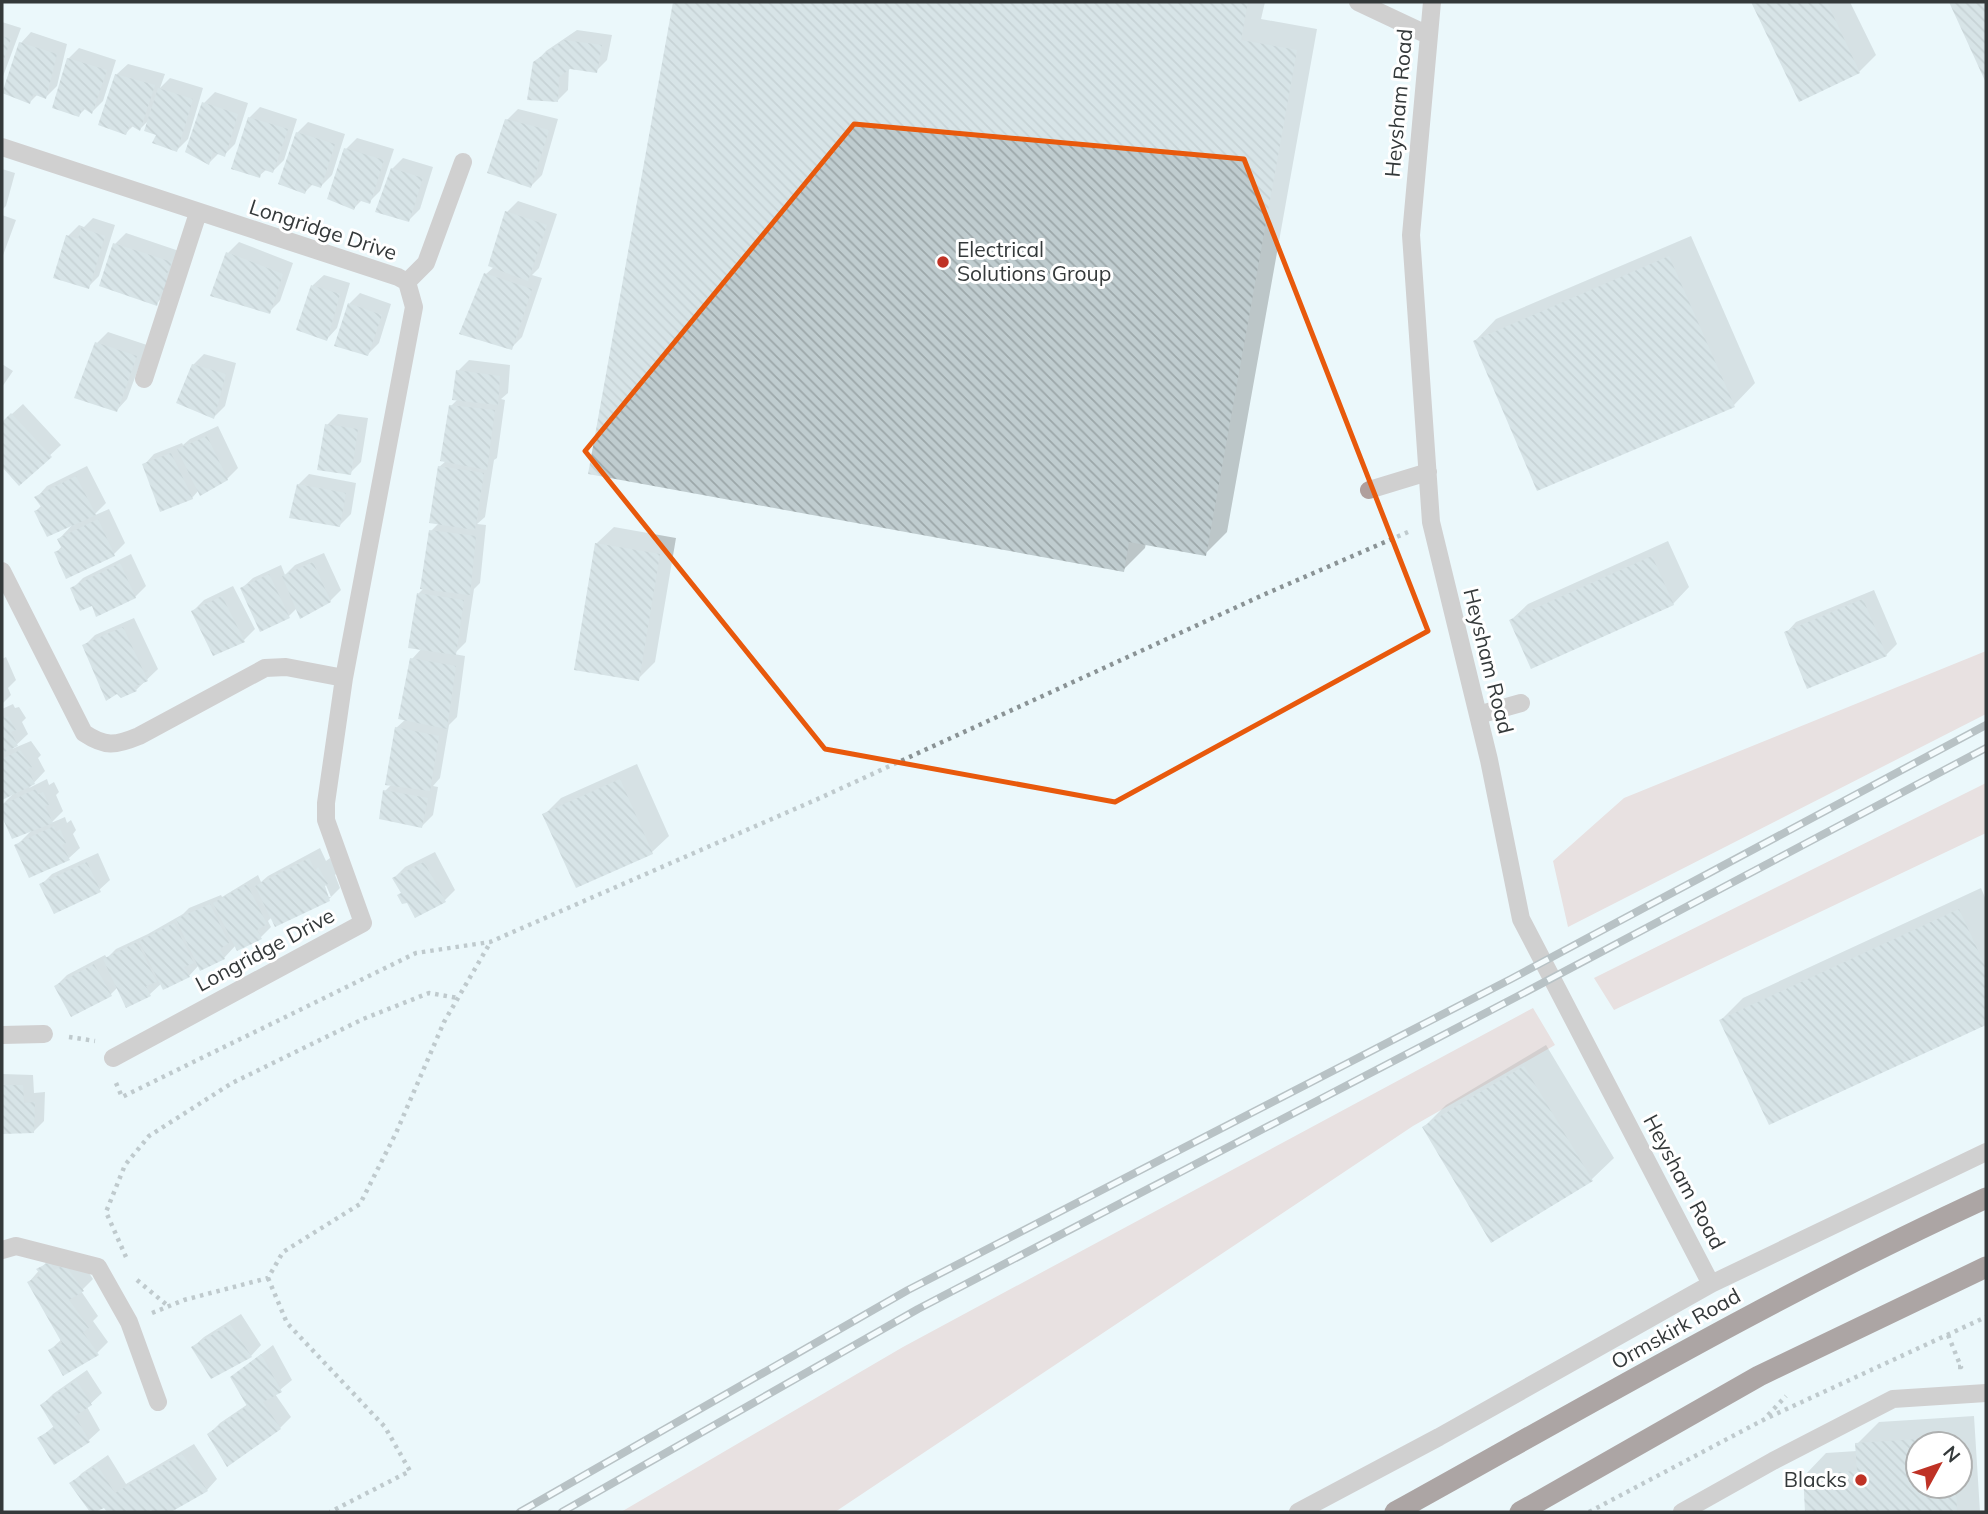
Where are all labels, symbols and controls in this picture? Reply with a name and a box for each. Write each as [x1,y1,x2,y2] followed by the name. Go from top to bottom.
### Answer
[1379,28,1417,178] street label: Heysham Road
[246,193,400,265] street label: Longridge Drive
[957,236,1111,286] place label: Electrical Solutions Group
[935,254,951,270] marker: Electrical Solutions Group
[1458,585,1520,736] street label: Heysham Road
[191,902,339,997] street label: Longridge Drive
[1638,1110,1731,1253] street label: Heysham Road
[1606,1282,1745,1374] street label: Ormskirk Road
[1904,1430,1974,1500] north arrow
[1938,1441,1966,1467] text: N
[1784,1466,1847,1492] place label: Blacks
[1853,1472,1869,1488] marker: Blacks

